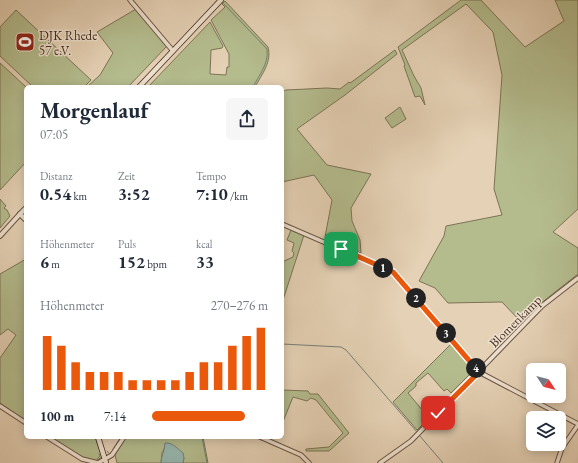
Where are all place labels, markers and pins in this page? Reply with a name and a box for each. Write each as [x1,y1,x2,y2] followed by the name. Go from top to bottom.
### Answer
[39,27,97,59] place label: DJK Rhede 57 e.V.
[14,31,36,53] sports icon: DJK Rhede 57 e.V.
[324,232,358,266] pin
[373,258,393,278] pin: 1
[406,288,426,308] pin: 2
[436,323,456,343] pin: 3
[466,358,486,378] pin: 4
[421,396,455,430] pin

